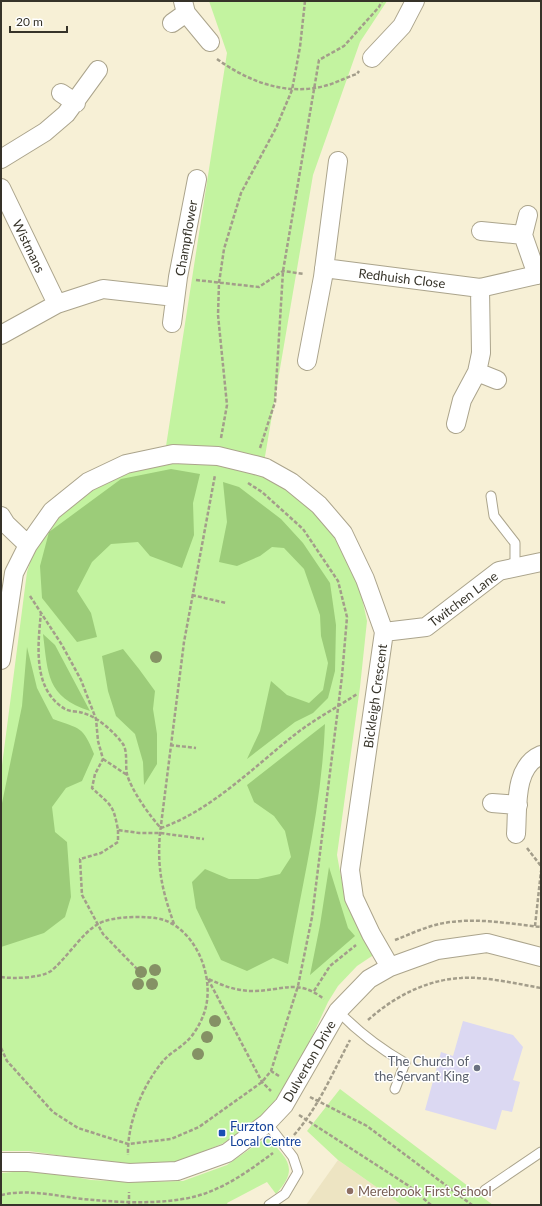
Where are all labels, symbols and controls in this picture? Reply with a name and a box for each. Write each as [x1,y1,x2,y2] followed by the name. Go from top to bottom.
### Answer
[10,8,67,34] scale bar
[16,14,43,29] text: 20 m
[171,198,201,277] street label: Champflower
[9,217,49,275] street label: Wistmans
[358,265,446,291] street label: Redhuish Close
[425,568,501,630] street label: Twitchen Lane
[360,643,390,749] street label: Bickleigh Crescent
[279,1017,339,1105] street label: Dulverton Drive
[374,1053,469,1084] place label: The Church of the Servant King
[472,1063,482,1073] marker: The Church of the Servant King
[230,1118,301,1149] place label: Furzton Local Centre
[217,1128,227,1138] marker: Furzton Local Centre
[358,1183,492,1199] place label: Merebrook First School
[345,1186,355,1196] marker: Merebrook First School

